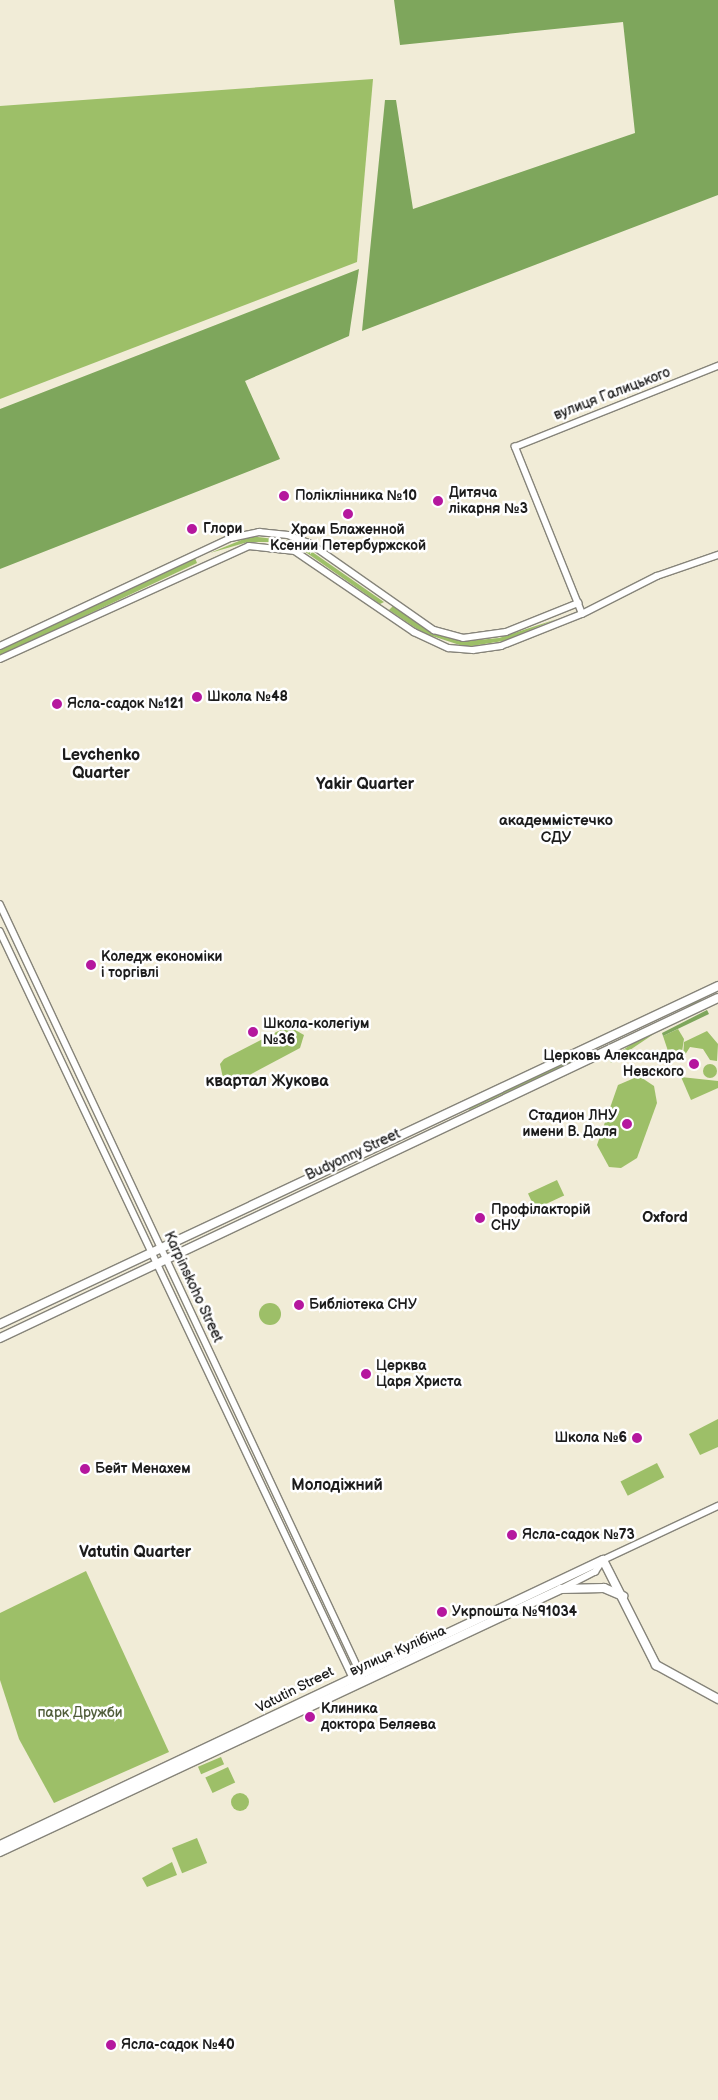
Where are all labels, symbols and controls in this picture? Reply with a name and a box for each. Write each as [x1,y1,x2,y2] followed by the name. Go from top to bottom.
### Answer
[551,364,673,424] street label: вулиця Галицького
[449,485,528,518] place label: Дитяча лікарня №3
[295,488,417,504] place label: Поліклінника №10
[277,489,291,503] marker: Поліклінника №10
[431,494,445,508] marker: Дитяча лікарня №3
[342,508,354,520] marker: Храм Блаженной Ксении Петербуржской
[203,521,242,537] place label: Глори
[185,522,199,536] marker: Глори
[270,522,426,554] place label: Храм Блаженной Ксении Петербуржской
[207,689,288,705] place label: Школа №48
[191,691,203,703] marker: Школа №48
[67,696,184,712] place label: Ясла-садок №121
[51,698,63,710] marker: Ясла-садок №121
[62,746,140,784] district label: Levchenko Quarter
[316,775,414,795] district label: Yakir Quarter
[499,811,613,846] district label: академмістечко СДУ
[101,949,222,982] place label: Коледж економіки і торгівлі
[85,959,97,971] marker: Коледж економіки і торгівлі
[263,1016,369,1048] place label: Школа-колегіум №36
[247,1026,259,1038] marker: Школа-колегіум №36
[544,1048,684,1080] place label: Церковь Александра Невского
[688,1058,700,1070] marker: Церковь Александра Невского
[206,1072,328,1092] district label: квартал Жукова
[523,1108,617,1140] place label: Стадион ЛНУ имени В. Даля
[621,1118,633,1130] marker: Стадион ЛНУ имени В. Даля
[302,1125,404,1185] street label: Budyonny Street
[491,1202,591,1234] place label: Профілакторій СНУ
[642,1209,688,1227] district label: Oxford
[473,1211,487,1225] marker: Профілакторій СНУ
[160,1229,226,1345] street label: Karpinskoho Street
[309,1297,417,1313] place label: Библіотека СНУ
[293,1299,305,1311] marker: Библіотека СНУ
[376,1358,462,1390] place label: Церква Царя Христа
[360,1368,372,1380] marker: Церква Царя Христа
[554,1430,627,1446] place label: Школа №6
[631,1432,643,1444] marker: Школа №6
[95,1461,190,1477] place label: Бейт Менахем
[79,1463,91,1475] marker: Бейт Менахем
[291,1476,383,1496] district label: Молодіжний
[522,1527,635,1543] place label: Ясла-садок №73
[506,1529,518,1541] marker: Ясла-садок №73
[79,1543,191,1563] district label: Vatutin Quarter
[452,1604,577,1620] place label: Укрпошта №91034
[436,1606,448,1618] marker: Укрпошта №91034
[347,1622,449,1680] street label: вулиця Кулібіна
[253,1663,337,1717] street label: Vatutin Street
[321,1701,436,1734] place label: Клиника доктора Беляева
[38,1705,122,1721] park label: парк Дружби
[303,1710,317,1724] marker: Клиника доктора Беляева
[121,2037,235,2053] place label: Ясла-садок №40
[105,2039,117,2051] marker: Ясла-садок №40

